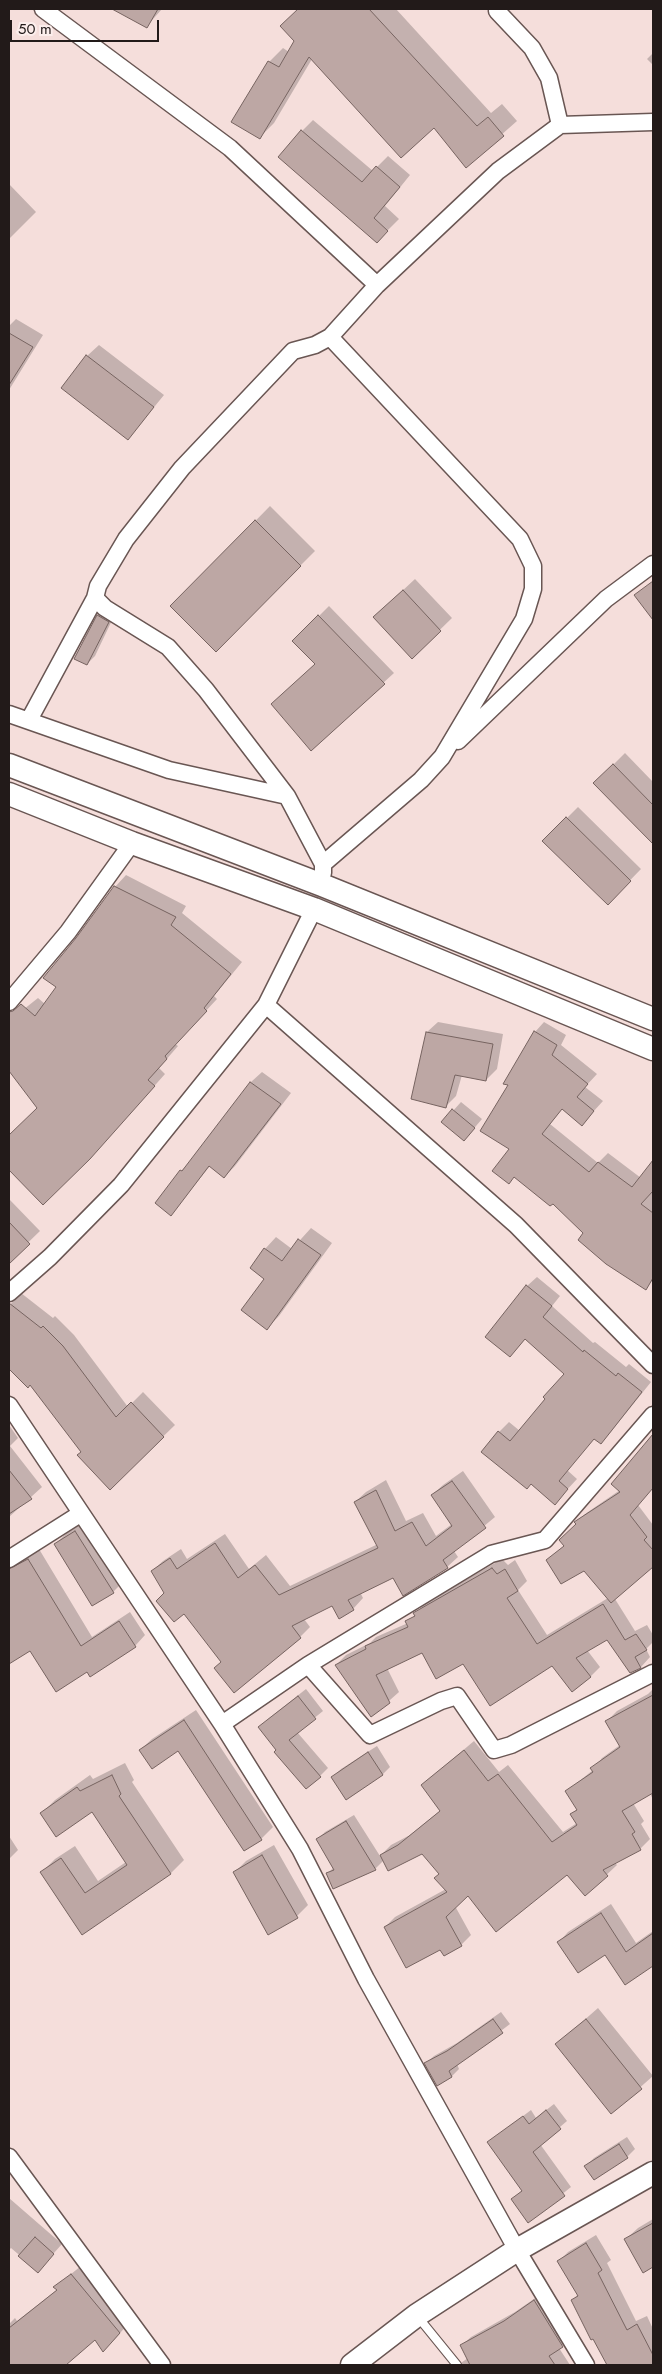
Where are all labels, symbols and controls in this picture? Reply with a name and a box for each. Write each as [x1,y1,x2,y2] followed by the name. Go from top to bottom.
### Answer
[12,10,161,42] scale bar
[18,18,52,40] text: 50 m

